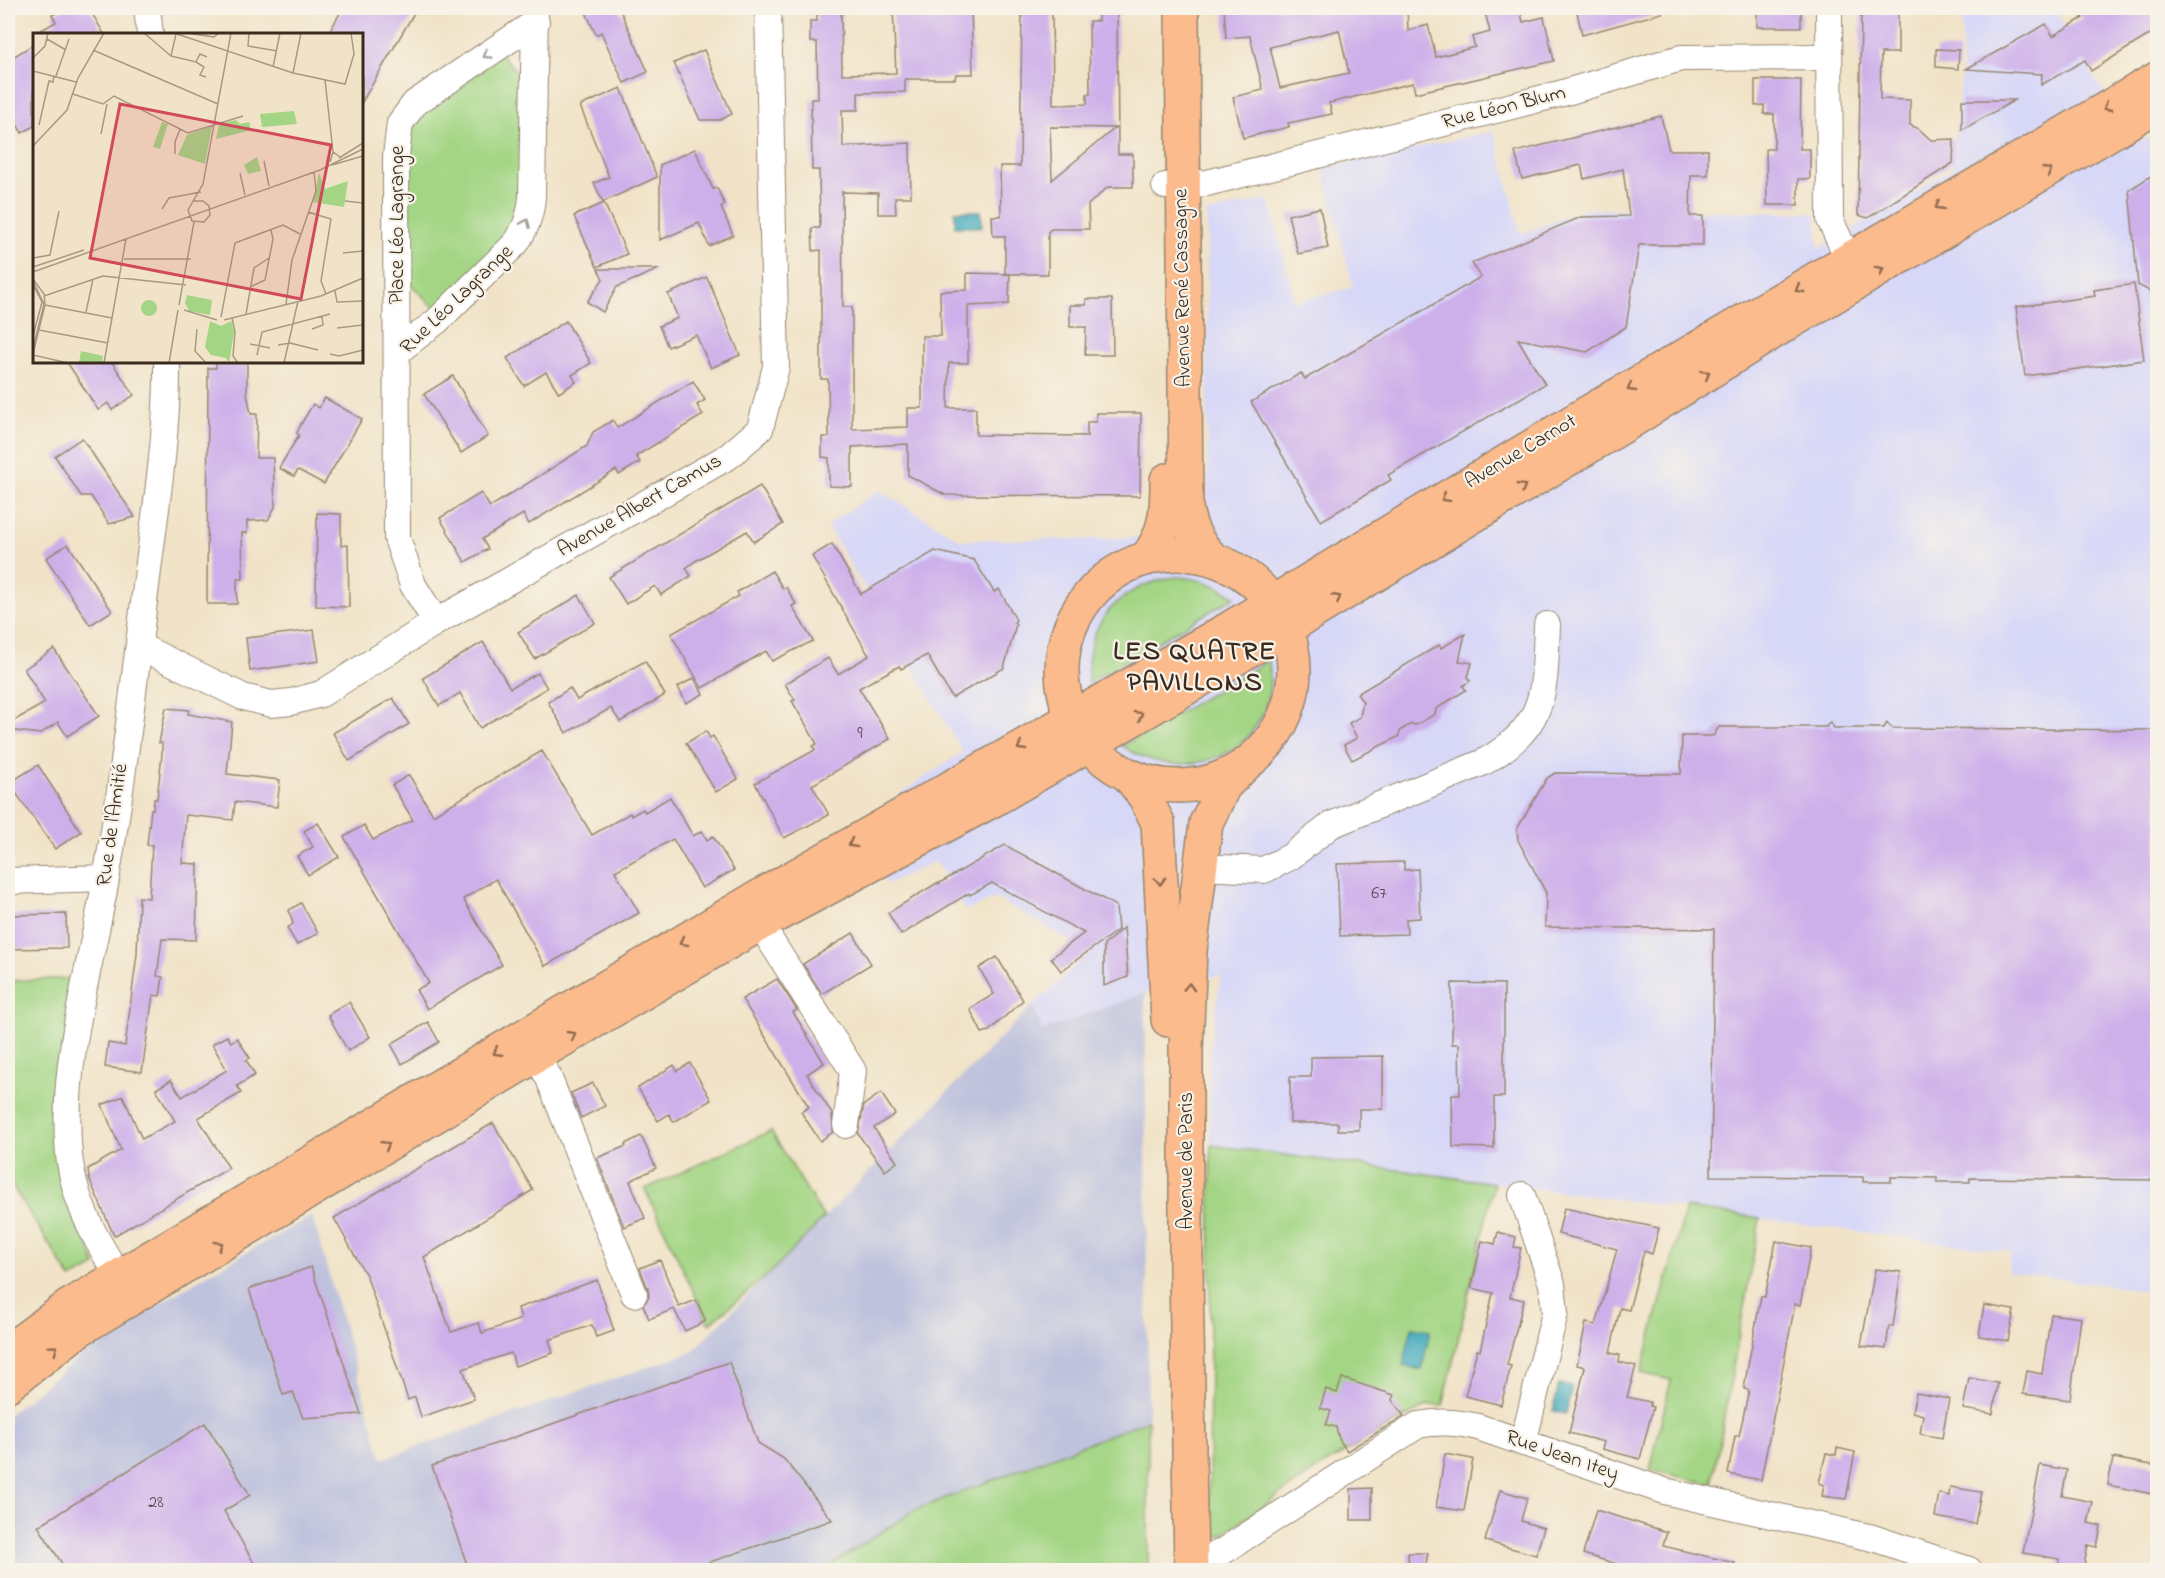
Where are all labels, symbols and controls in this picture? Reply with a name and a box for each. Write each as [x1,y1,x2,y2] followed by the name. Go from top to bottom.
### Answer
[33,33,363,363] inset map
[483,48,494,59] one-way arrow
[1439,78,1569,138] street label: Rue Léon Blum
[2103,100,2113,111] one-way arrow
[383,145,415,304] street label: Place Léo Lagrange
[2042,167,2052,178] one-way arrow
[1166,188,1202,388] street label: Avenue René Cassagne
[1935,199,1945,211] one-way arrow
[519,218,531,229] one-way arrow
[394,238,522,363] street label: Rue Léo Lagrange
[1874,266,1884,277] one-way arrow
[1795,282,1805,294] one-way arrow
[1700,370,1710,382] one-way arrow
[1627,380,1637,392] one-way arrow
[1459,407,1583,497] street label: Avenue Carnot
[552,447,728,565] street label: Avenue Albert Camus
[1516,483,1526,494] one-way arrow
[1441,491,1451,502] one-way arrow
[1331,594,1341,606] one-way arrow
[1113,633,1277,703] district label: LES QUATRE PAVILLONS
[1133,711,1143,722] one-way arrow
[857,721,863,747] house number: 9
[1017,739,1027,751] one-way arrow
[90,761,137,888] street label: Rue de l'Amitié
[848,836,858,848] one-way arrow
[1154,877,1167,886] one-way arrow
[1371,881,1387,907] house number: 67
[679,934,689,946] one-way arrow
[1182,983,1195,992] one-way arrow
[566,1030,576,1042] one-way arrow
[493,1045,503,1056] one-way arrow
[1172,1092,1202,1230] street label: Avenue de Paris
[380,1141,390,1153] one-way arrow
[213,1241,223,1253] one-way arrow
[47,1345,58,1356] one-way arrow
[1501,1423,1623,1491] street label: Rue Jean Itey
[148,1490,164,1516] house number: 28

